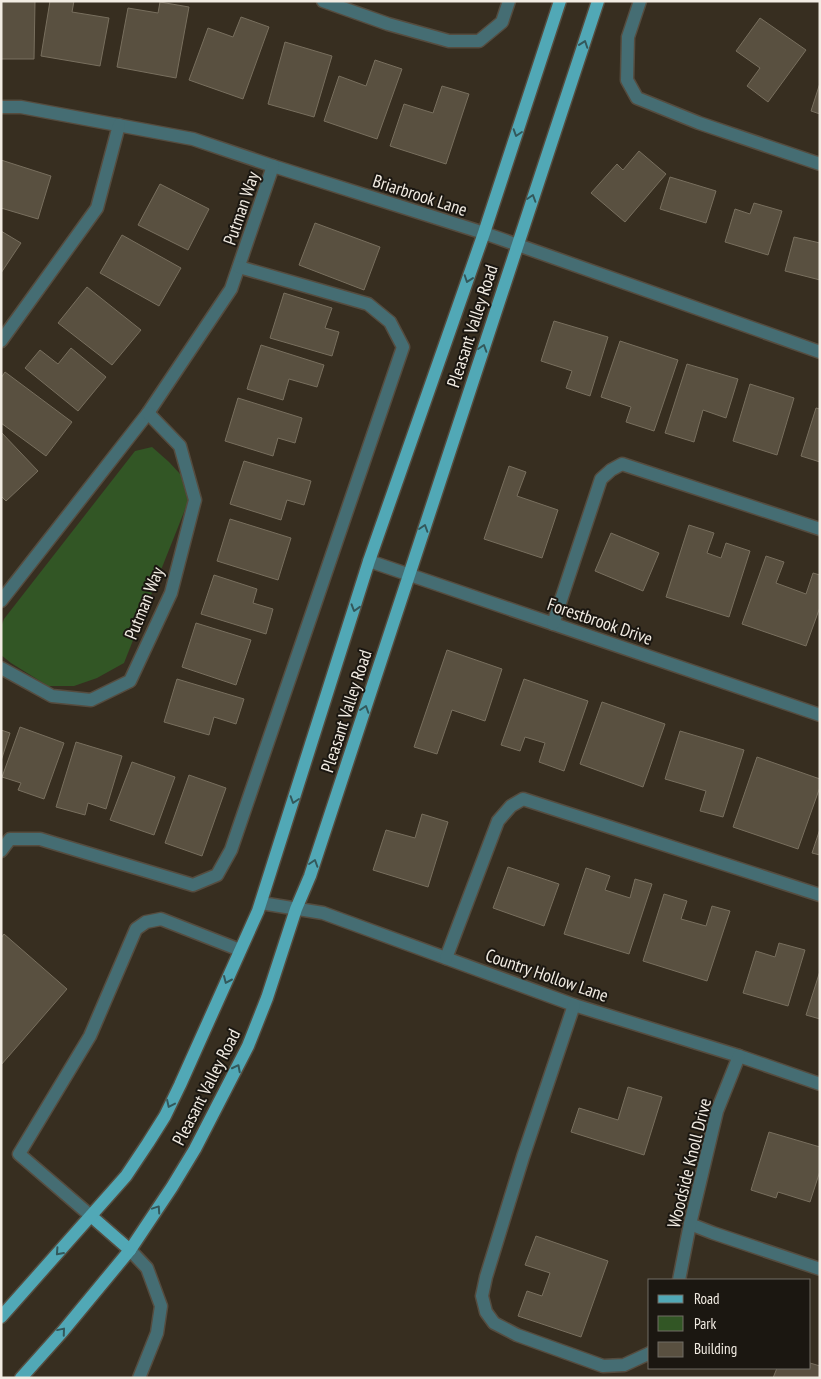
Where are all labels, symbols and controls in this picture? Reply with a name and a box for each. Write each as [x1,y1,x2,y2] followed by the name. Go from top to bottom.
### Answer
[578,40,588,49] one-way arrow
[513,128,523,136] one-way arrow
[218,168,264,248] street label: Putman Way
[370,169,470,221] street label: Briarbrook Lane
[527,195,537,203] one-way arrow
[441,262,503,390] street label: Pleasant Valley Road
[464,274,474,283] one-way arrow
[477,344,487,352] one-way arrow
[418,525,428,533] one-way arrow
[119,563,169,643] street label: Putman Way
[544,592,656,650] street label: Forestbrook Drive
[350,603,360,612] one-way arrow
[315,647,377,775] street label: Pleasant Valley Road
[359,705,369,714] one-way arrow
[289,796,299,804] one-way arrow
[308,860,318,868] one-way arrow
[483,943,611,1007] street label: Country Hollow Lane
[223,975,234,984] one-way arrow
[167,1025,245,1149] street label: Pleasant Valley Road
[231,1064,241,1073] one-way arrow
[662,1096,716,1230] street label: Woodside Knoll Drive
[166,1099,176,1108] one-way arrow
[151,1206,160,1215] one-way arrow
[56,1247,65,1256] one-way arrow
[648,1279,811,1369] legend
[694,1289,720,1308] text: Road
[694,1314,716,1333] text: Park
[57,1328,66,1337] one-way arrow
[694,1339,737,1358] text: Building

